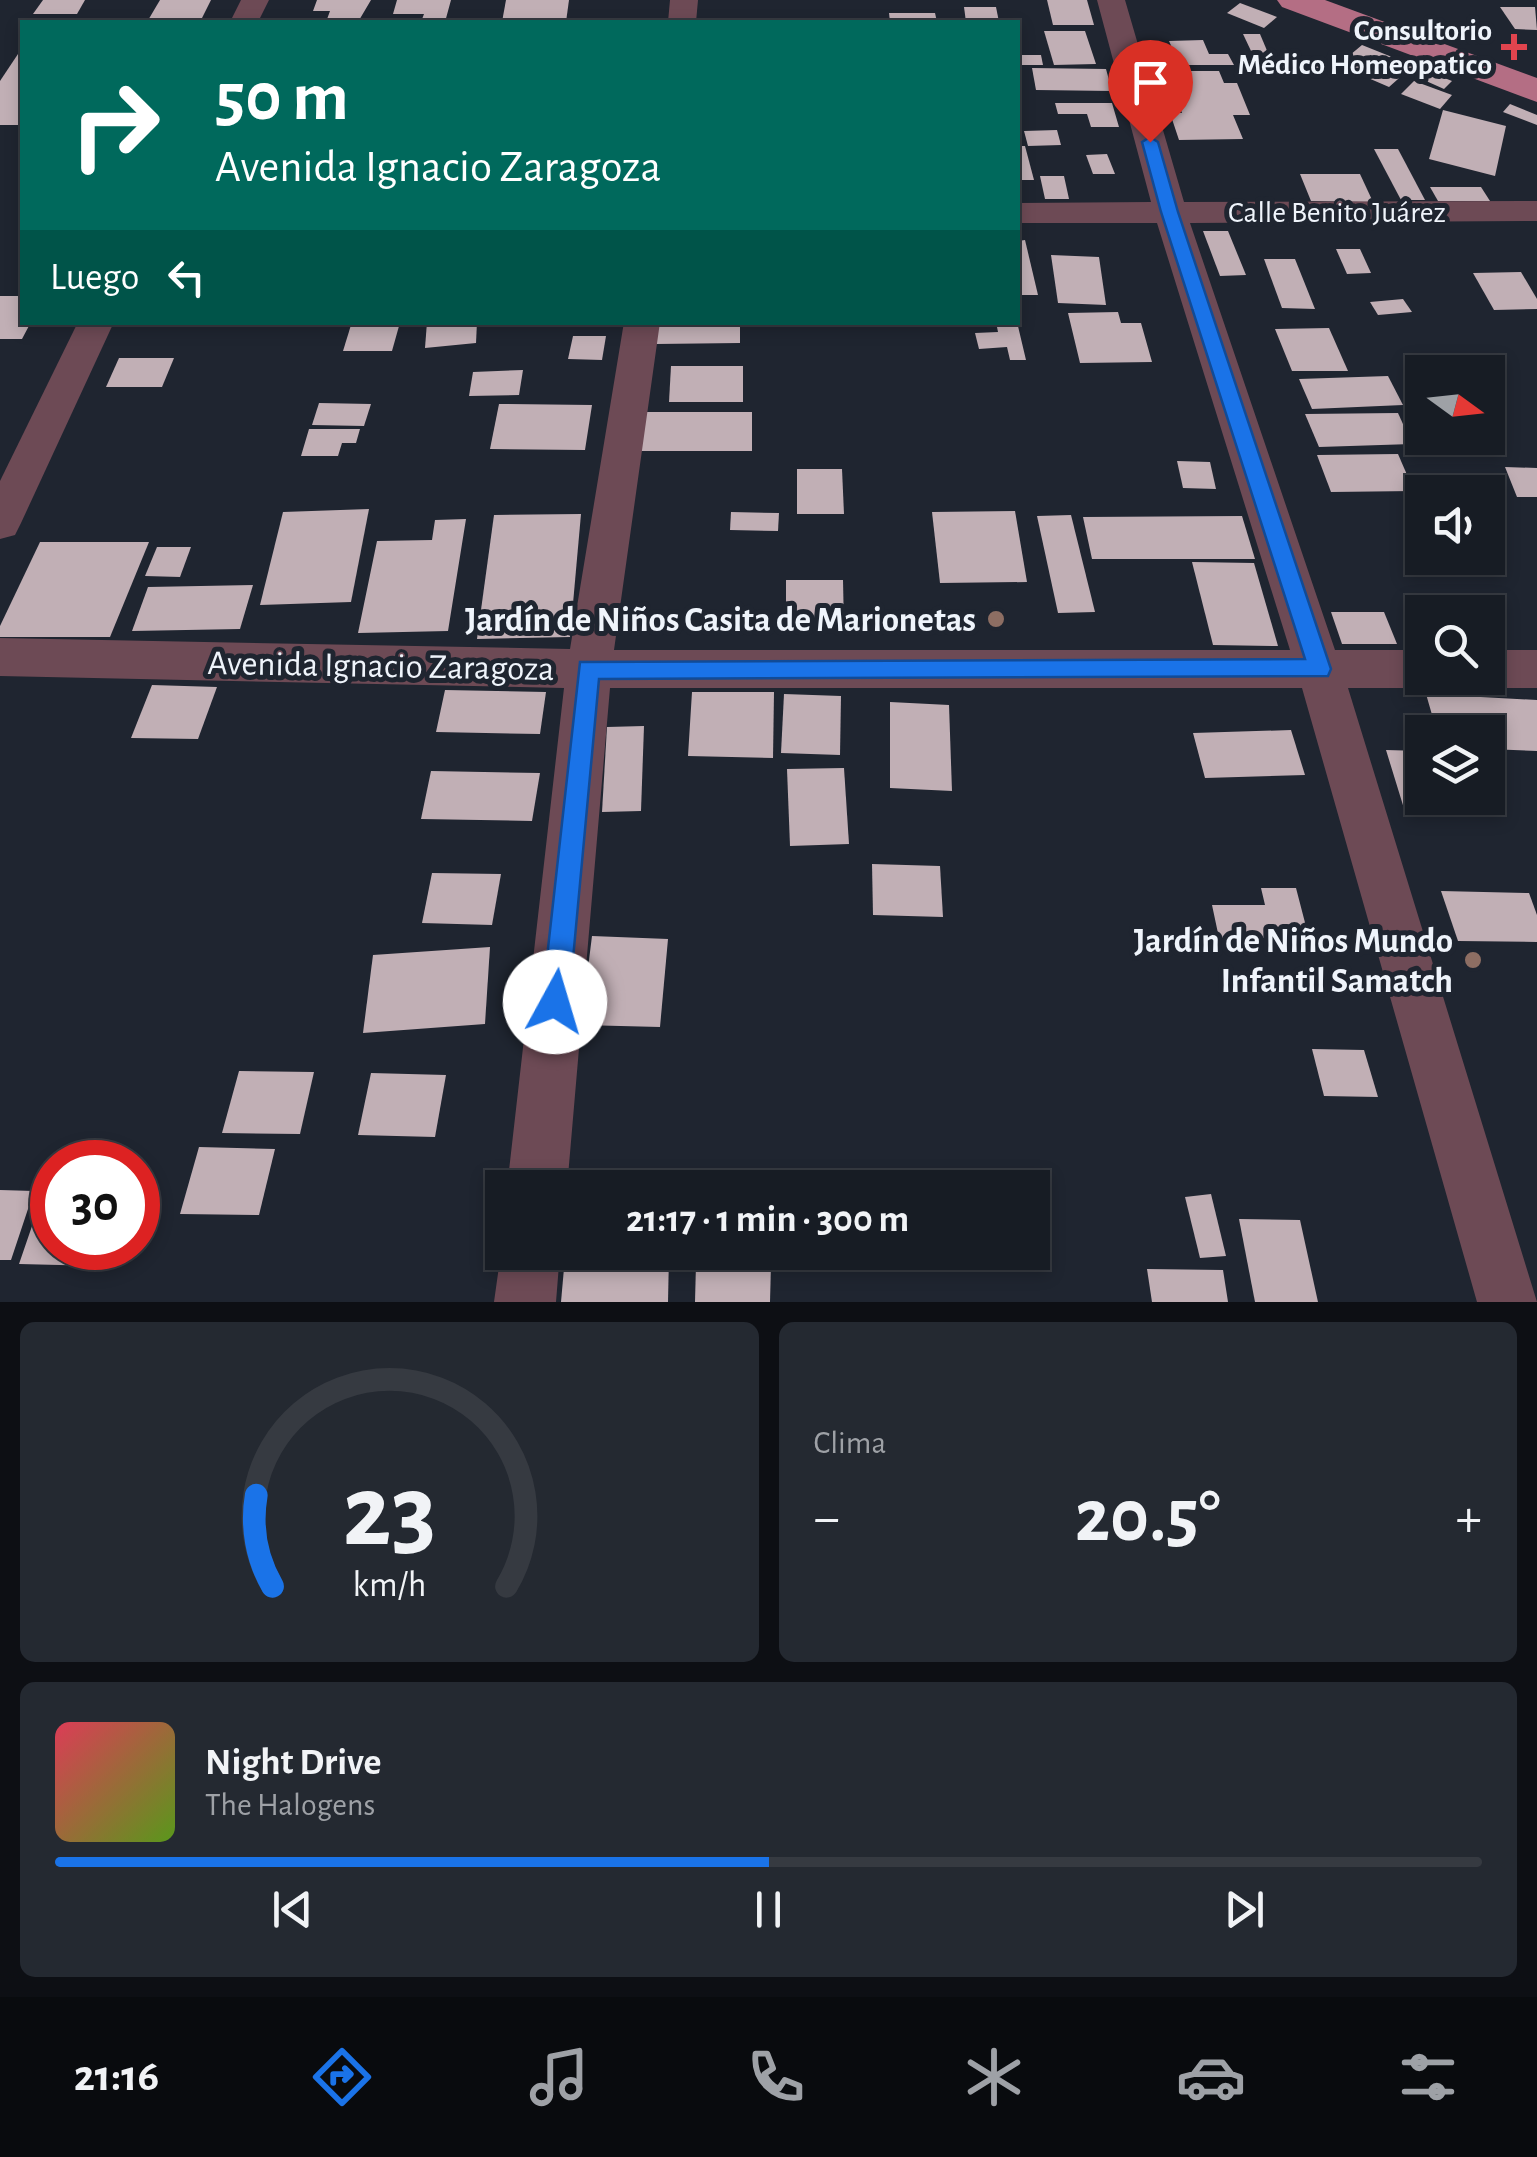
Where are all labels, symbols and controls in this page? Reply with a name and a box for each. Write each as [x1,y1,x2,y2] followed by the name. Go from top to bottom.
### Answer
[1237,16,1492,80] place label: Consultorio Médico Homeopatico
[1501,34,1527,60] marker: Consultorio Médico Homeopatico
[1108,40,1193,143] pin
[1123,55,1178,110] icon: arrive
[50,60,180,190] icon: right
[215,63,349,133] text: 50 m
[215,145,661,190] text: Avenida Ignacio Zaragoza
[1228,198,1446,228] street label: Calle Benito Juárez
[159,250,214,305] icon: left
[50,259,139,297] text: Luego
[1405,355,1505,455] north arrow
[1405,355,1505,815] map controls
[1405,475,1505,575] button: sound
[1405,595,1505,695] button: search
[465,603,976,638] place label: Jardín de Niños Casita de Marionetas
[985,608,1007,630] marker: Jardín de Niños Casita de Marionetas
[207,646,555,687] street label: Avenida Ignacio Zaragoza
[1405,715,1505,815] button: layers
[1134,924,1453,999] place label: Jardín de Niños Mundo Infantil Samatch
[1462,949,1484,971] marker: Jardín de Niños Mundo Infantil Samatch
[503,950,607,1054] position arrow
[30,1140,160,1270] speed limit sign: 30
[626,1201,909,1239] text: 21:17 · 1 min · 300 m
[814,1427,886,1459] text: Clima
[342,1461,436,1565] text: 23
[1075,1480,1221,1555] text: 20.5°
[814,1491,840,1546] text: −
[1456,1491,1482,1546] text: +
[352,1567,426,1603] text: km/h
[205,1744,381,1782] text: Night Drive
[205,1789,375,1821] text: The Halogens
[265,1882,320,1937] icon: previous
[741,1882,796,1937] icon: pause
[1217,1882,1272,1937] icon: next
[307,2042,377,2112] icon: directions
[524,2042,594,2112] icon: music
[741,2042,811,2112] icon: phone
[959,2042,1029,2112] icon: climate
[1176,2042,1246,2112] icon: car
[1393,2042,1463,2112] icon: filters
[74,2054,159,2099] text: 21:16

